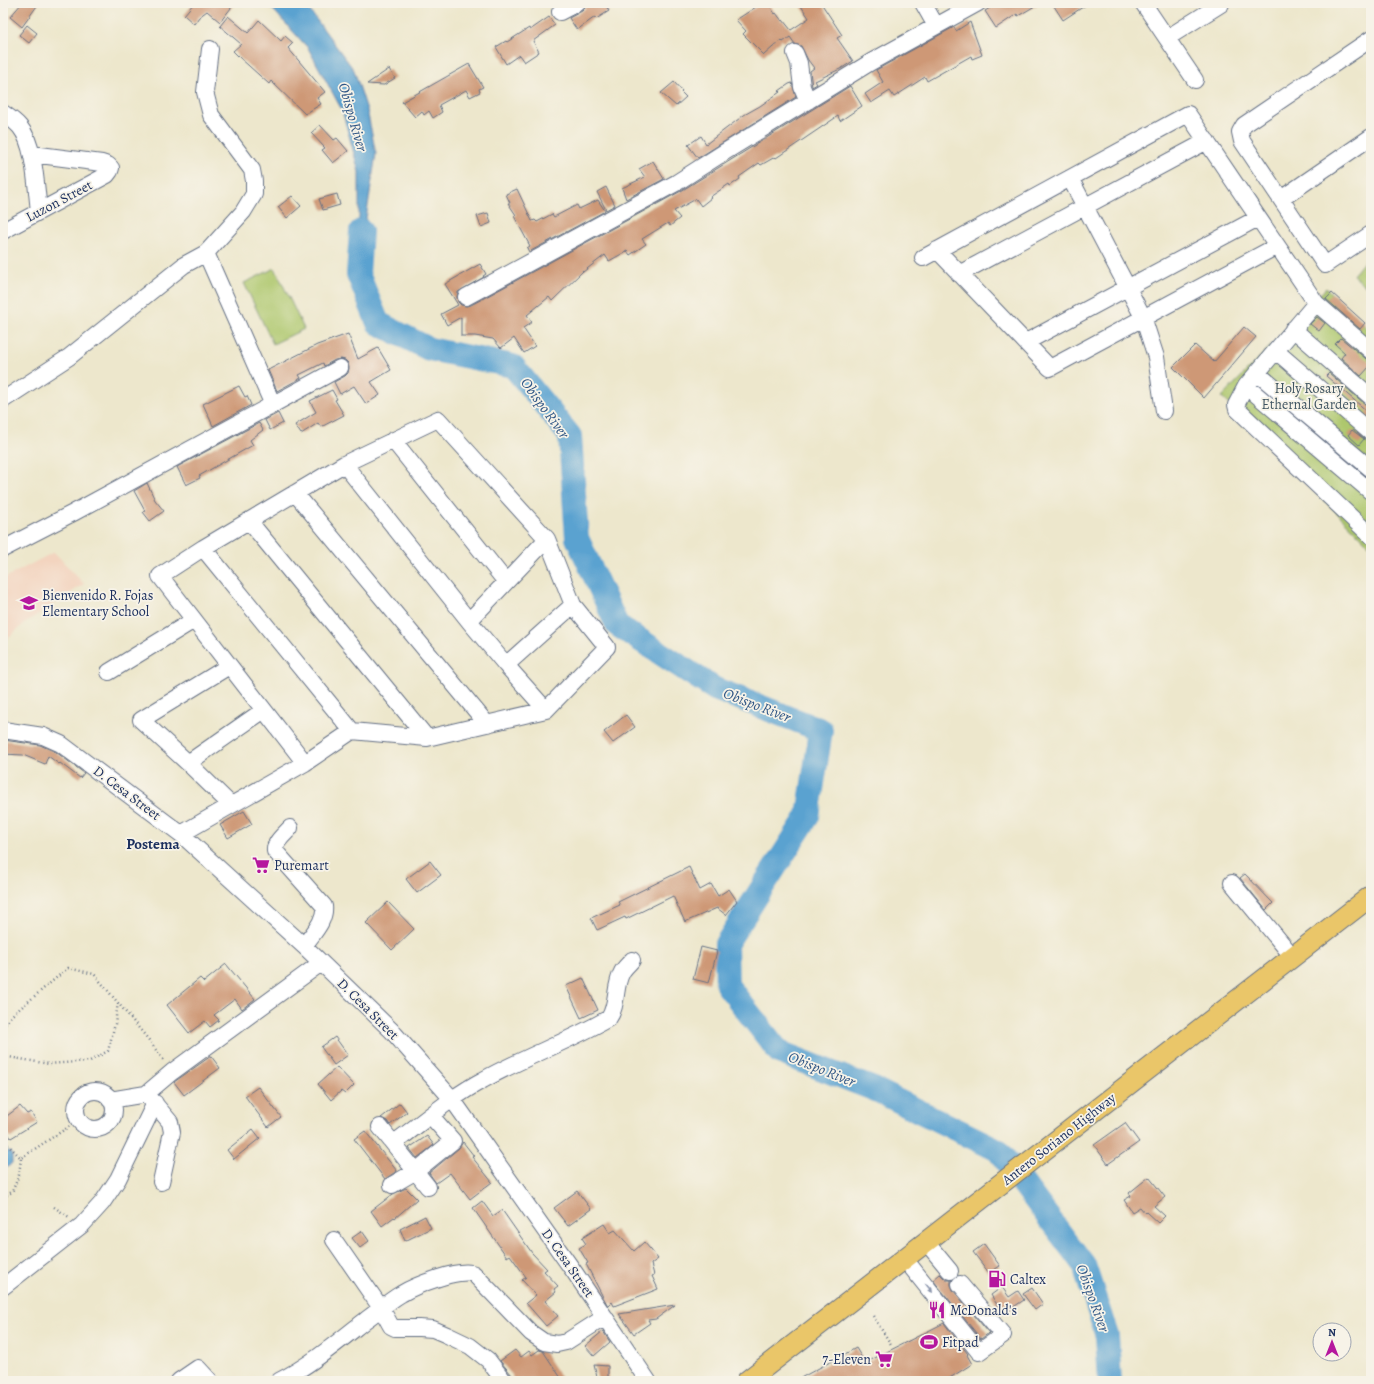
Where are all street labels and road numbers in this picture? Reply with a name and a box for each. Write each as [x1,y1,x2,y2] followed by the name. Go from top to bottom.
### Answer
[22,175,96,227] street label: Luzon Street
[89,761,165,825] street label: D. Cesa Street
[333,974,403,1044] street label: D. Cesa Street
[997,1088,1120,1190] street label: Antero Soriano Highway
[537,1225,599,1302] street label: D. Cesa Street

